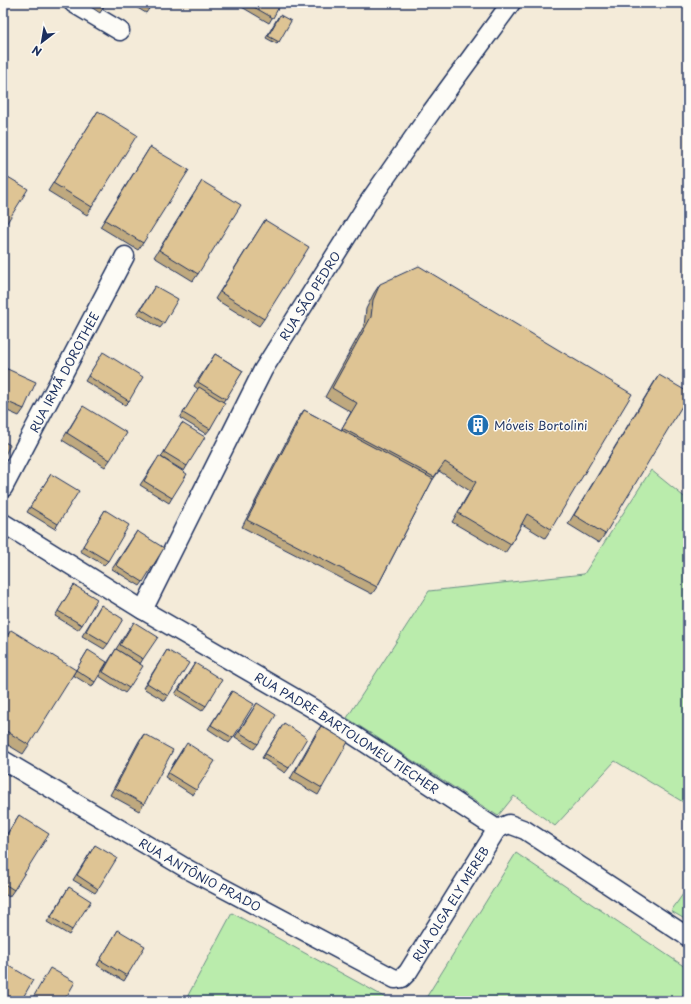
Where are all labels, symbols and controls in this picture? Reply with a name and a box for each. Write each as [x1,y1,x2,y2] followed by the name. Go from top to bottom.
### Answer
[22,22,62,62] north arrow
[28,41,45,61] text: N
[275,247,345,344] street label: RUA SÃO PEDRO
[25,308,103,436] street label: RUA IRMÃ DOROTHEE
[465,412,491,438] building icon: Móveis Bortolini
[494,416,588,434] place label: Móveis Bortolini
[252,668,443,798] street label: RUA PADRE BARTOLOMEU TIECHER
[136,833,264,916] street label: RUA ANTÔNIO PRADO
[408,843,493,965] street label: RUA OLGA ELY MEREB

